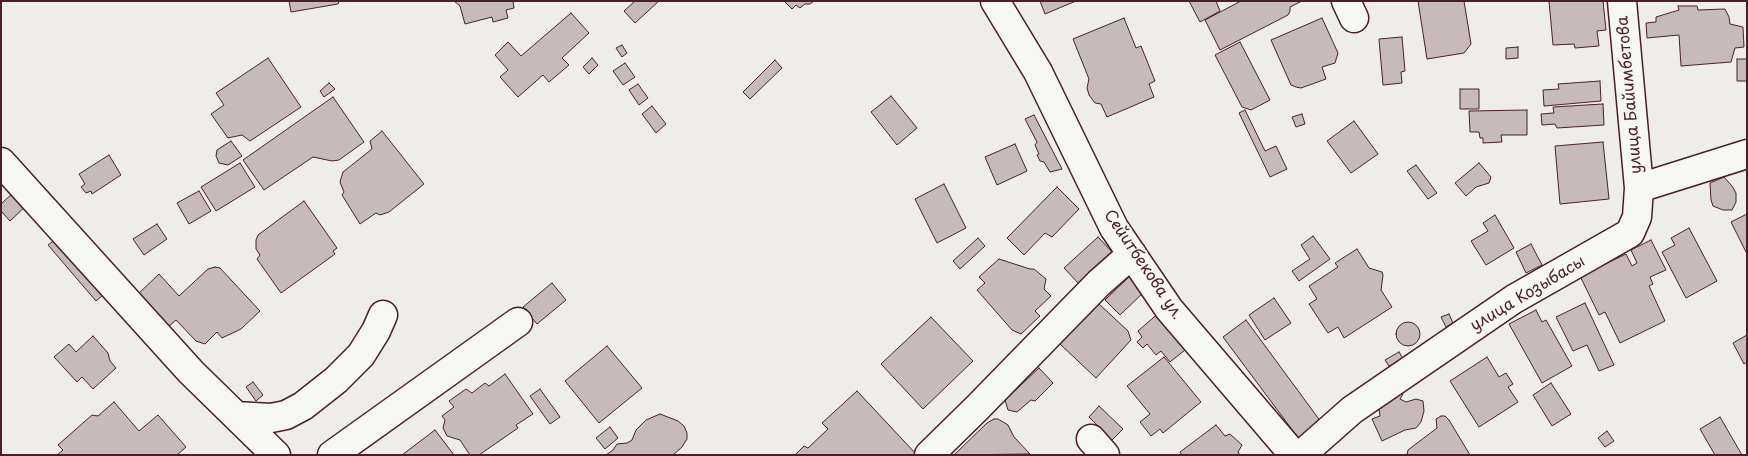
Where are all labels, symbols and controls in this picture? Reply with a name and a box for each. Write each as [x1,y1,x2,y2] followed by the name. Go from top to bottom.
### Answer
[1614,15,1646,175] street label: улица Байимбетова
[1099,207,1187,323] street label: Сейитбекова ул.
[1467,252,1589,336] street label: улица Козыбасы

